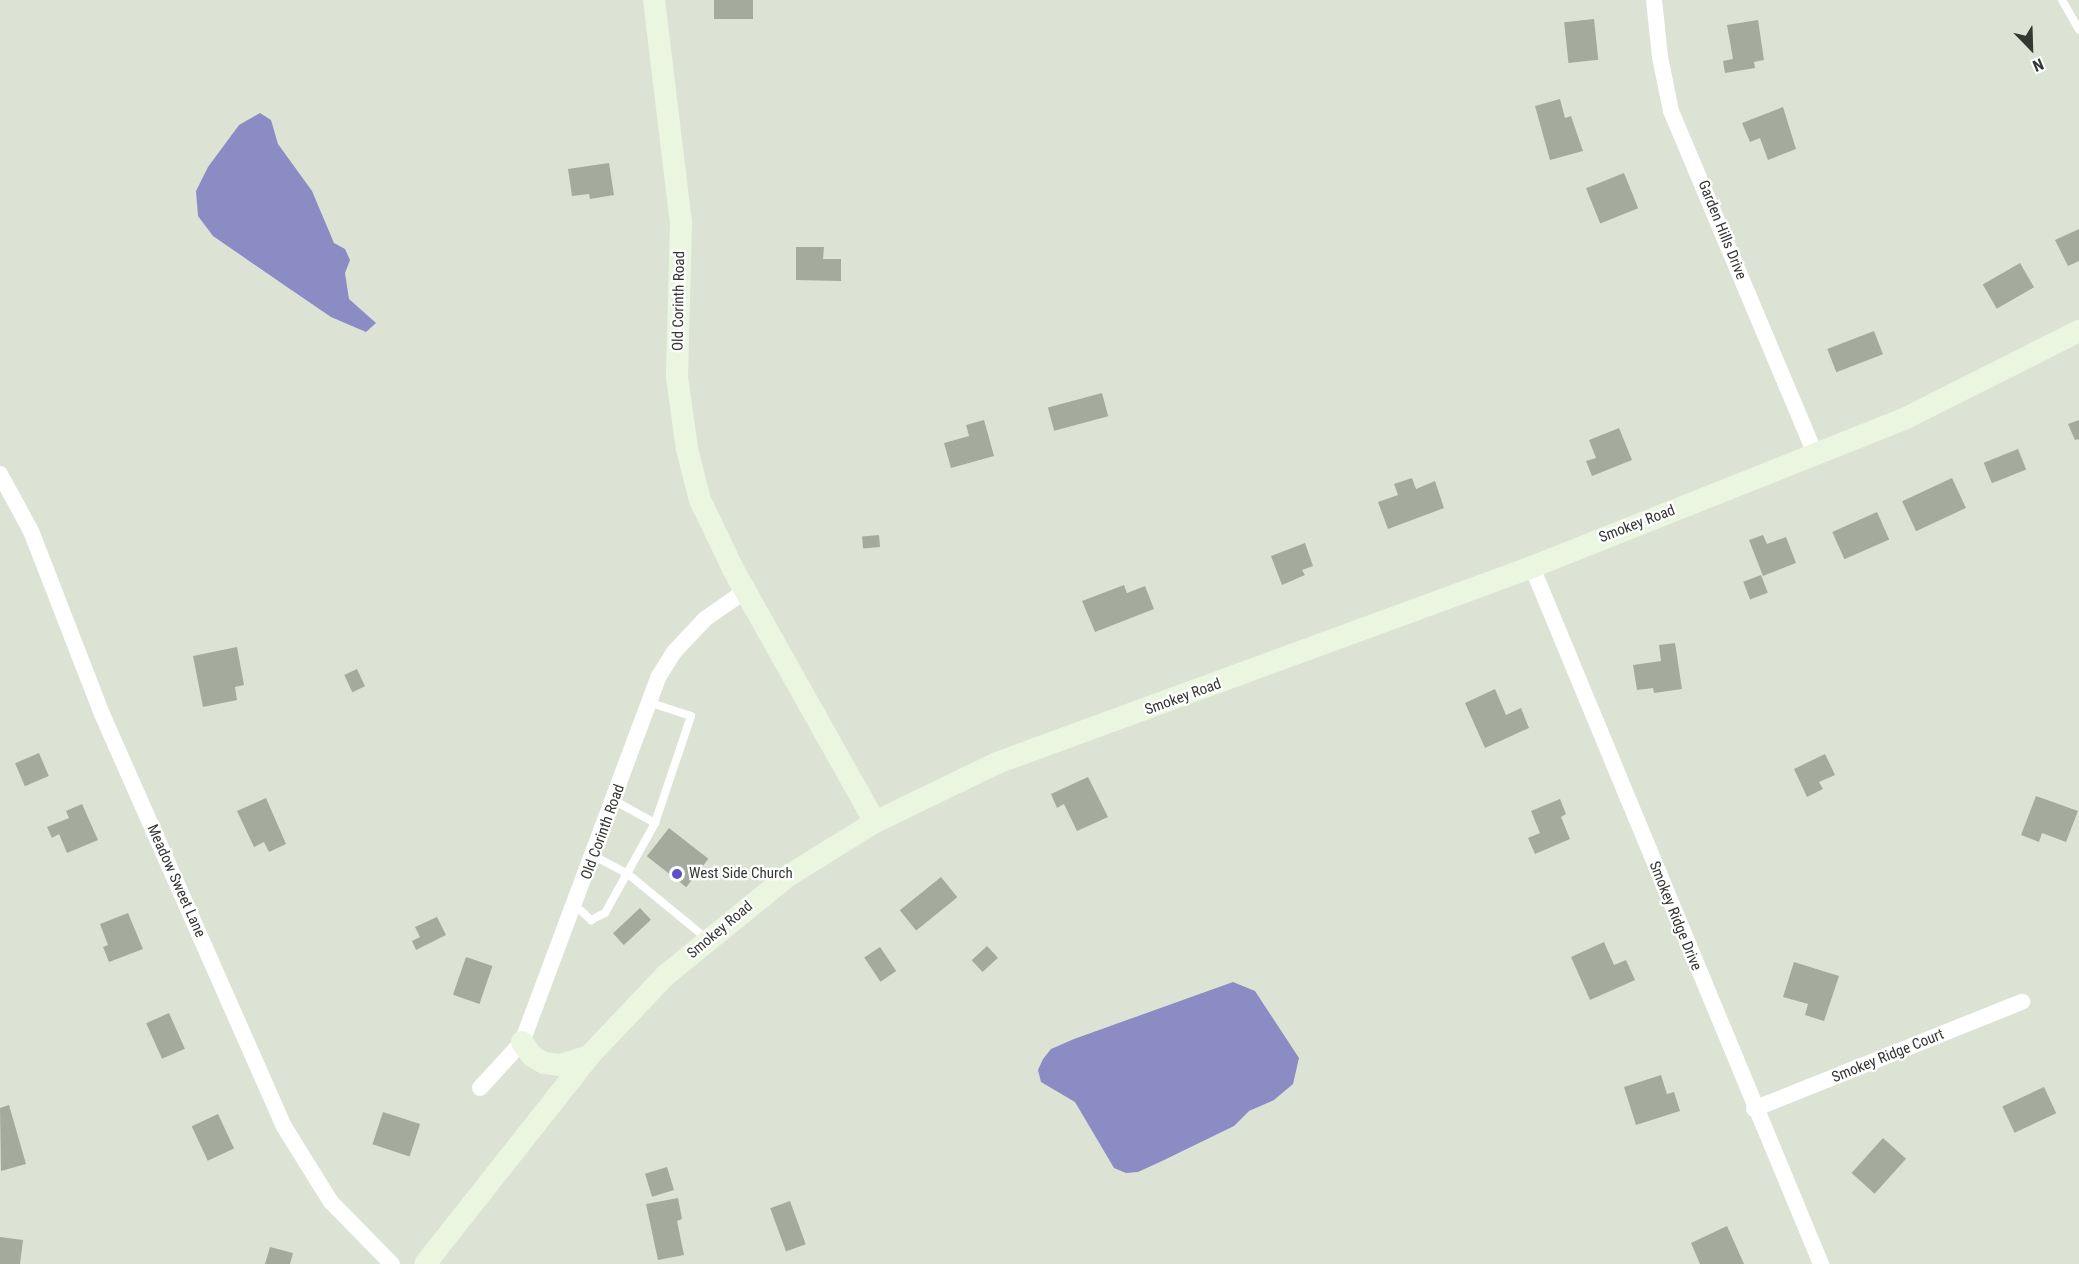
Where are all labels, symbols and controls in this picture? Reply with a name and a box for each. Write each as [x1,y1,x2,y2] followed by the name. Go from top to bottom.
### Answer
[2001,18,2061,78] north arrow
[2030,54,2046,76] text: N
[1694,178,1750,282] street label: Garden Hills Drive
[669,251,689,351] street label: Old Corinth Road
[1596,501,1678,547] street label: Smokey Road
[1142,675,1224,719] street label: Smokey Road
[577,782,629,882] street label: Old Corinth Road
[143,822,209,940] street label: Meadow Sweet Lane
[1645,859,1705,973] street label: Smokey Ridge Drive
[689,865,793,883] place label: West Side Church
[670,867,684,881] marker: West Side Church
[684,897,756,963] street label: Smokey Road
[1829,1025,1947,1087] street label: Smokey Ridge Court

